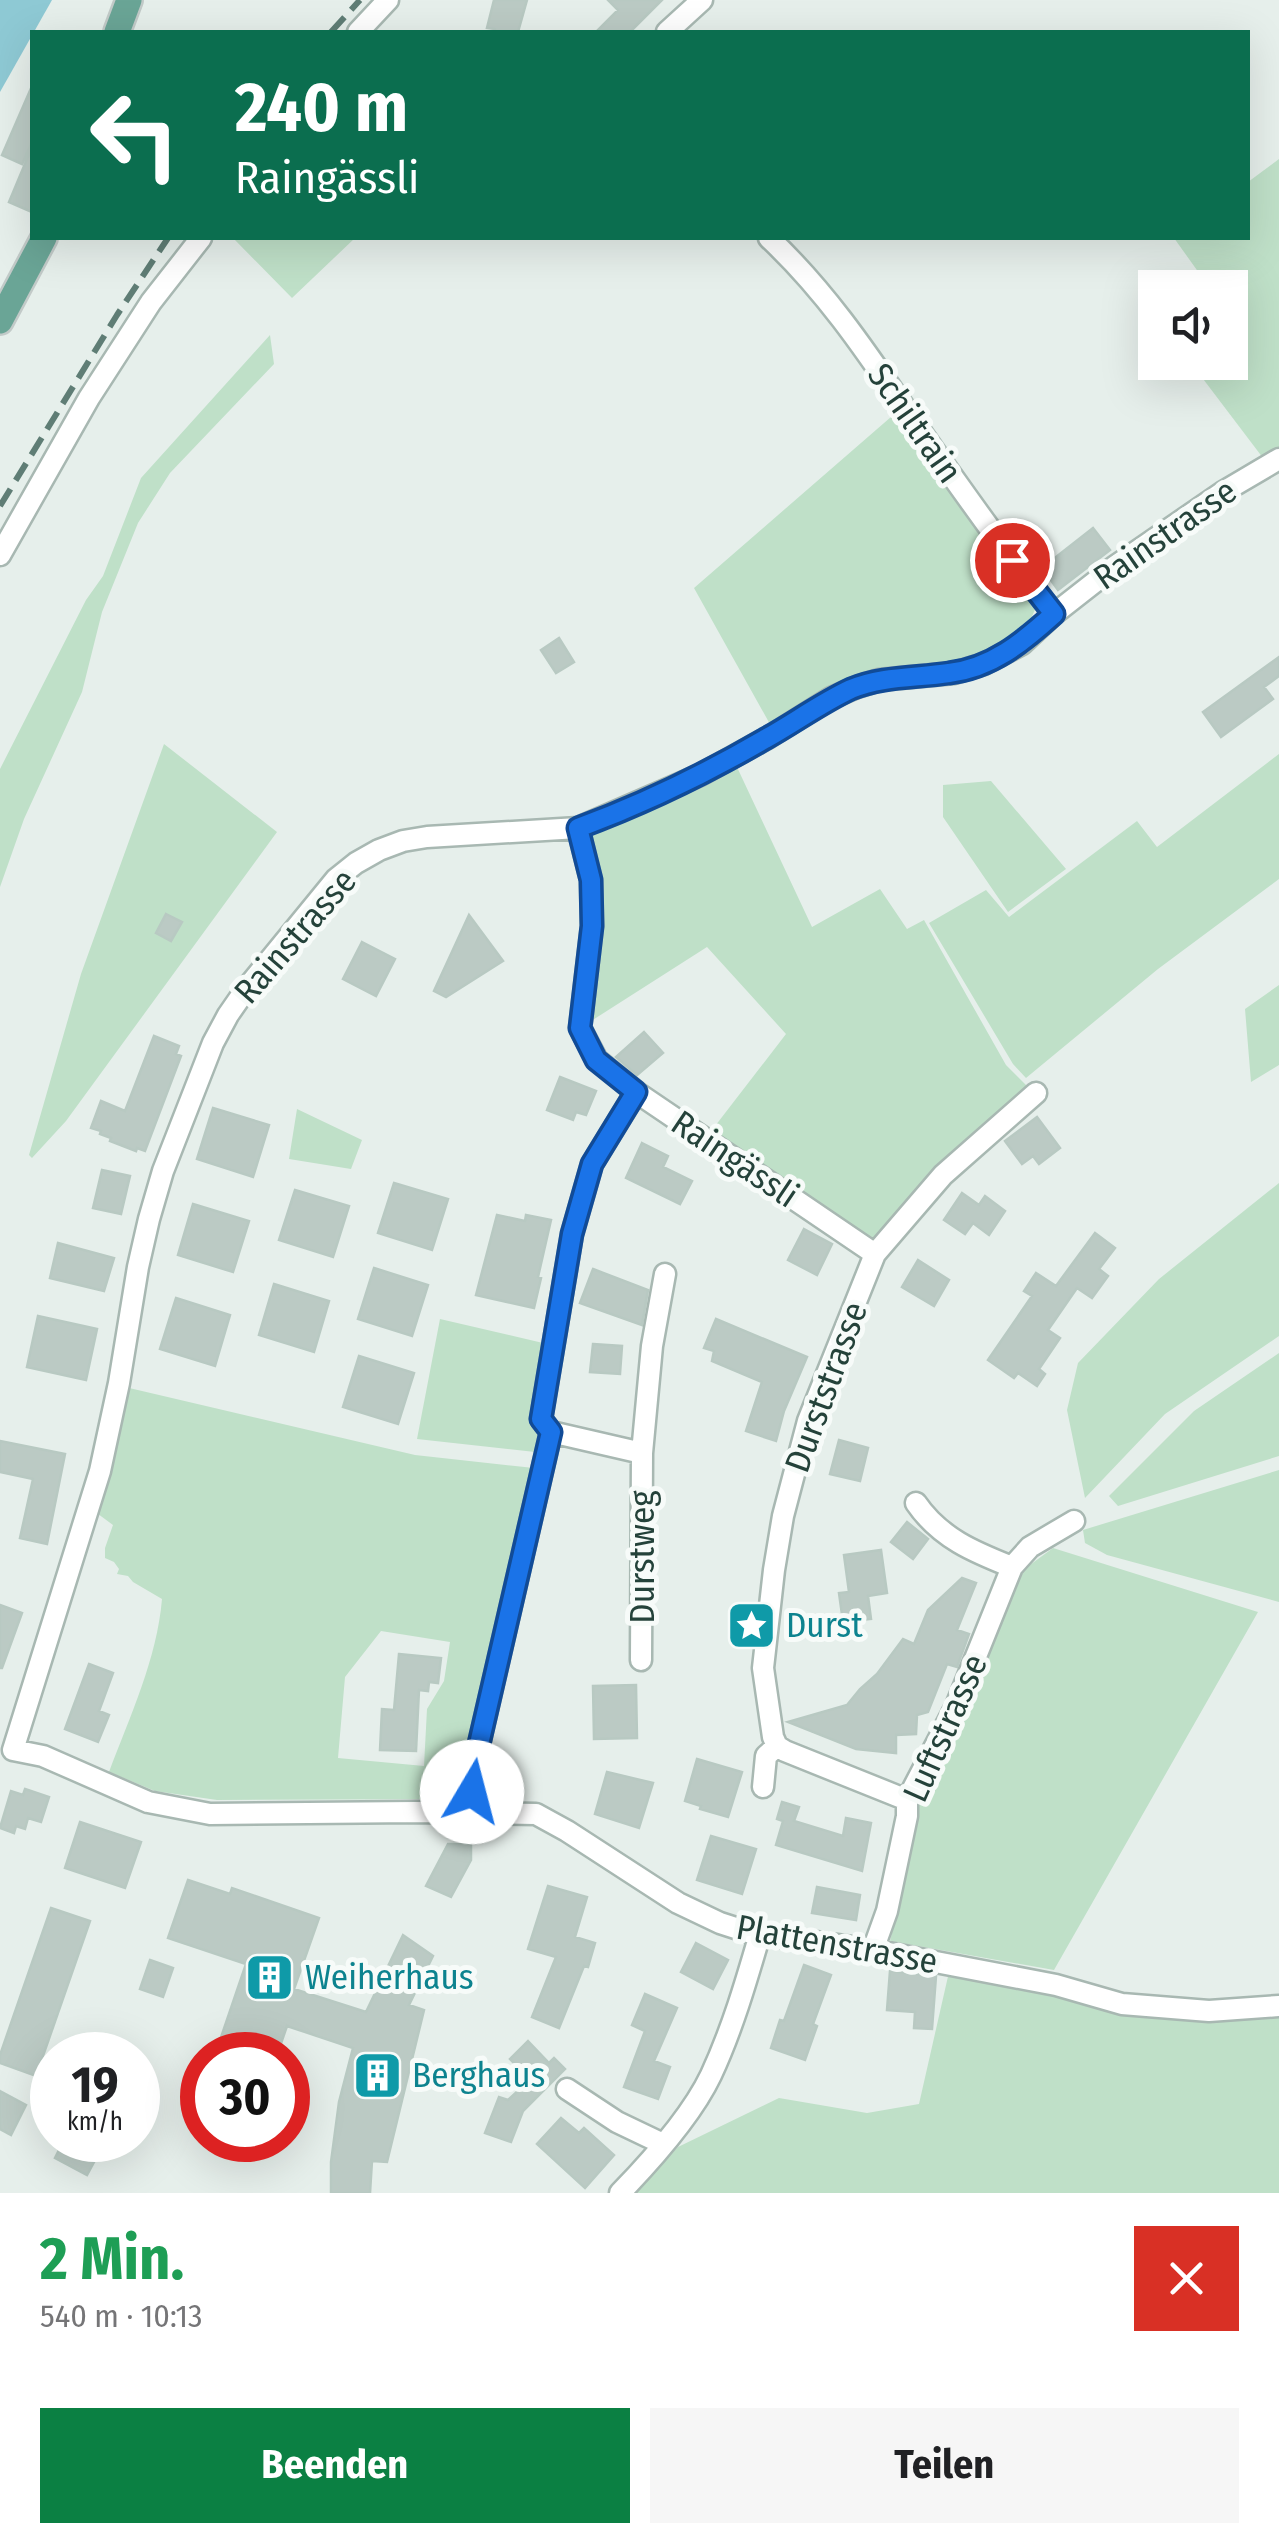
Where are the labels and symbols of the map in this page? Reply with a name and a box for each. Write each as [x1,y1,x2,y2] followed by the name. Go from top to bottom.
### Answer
[859,355,971,491] street label: Schiltrain
[1086,470,1244,598] street label: Rainstrasse
[970,518,1055,603] pin
[225,860,365,1012] street label: Rainstrasse
[664,1101,806,1217] street label: Raingässli
[776,1296,876,1478] street label: Durststrasse
[621,1490,663,1624] street label: Durstweg
[725,1599,777,1651] place icon: Durst
[786,1604,863,1646] place label: Durst
[894,1648,996,1808] street label: Luftstrasse
[420,1740,524,1844] position arrow
[733,1906,941,1982] street label: Plattenstrasse
[244,1951,296,2003] building icon: Weiherhaus
[305,1956,474,1998] place label: Weiherhaus
[180,2032,310,2162] speed limit sign: 30
[351,2049,403,2101] building icon: Berghaus
[412,2054,545,2096] place label: Berghaus

